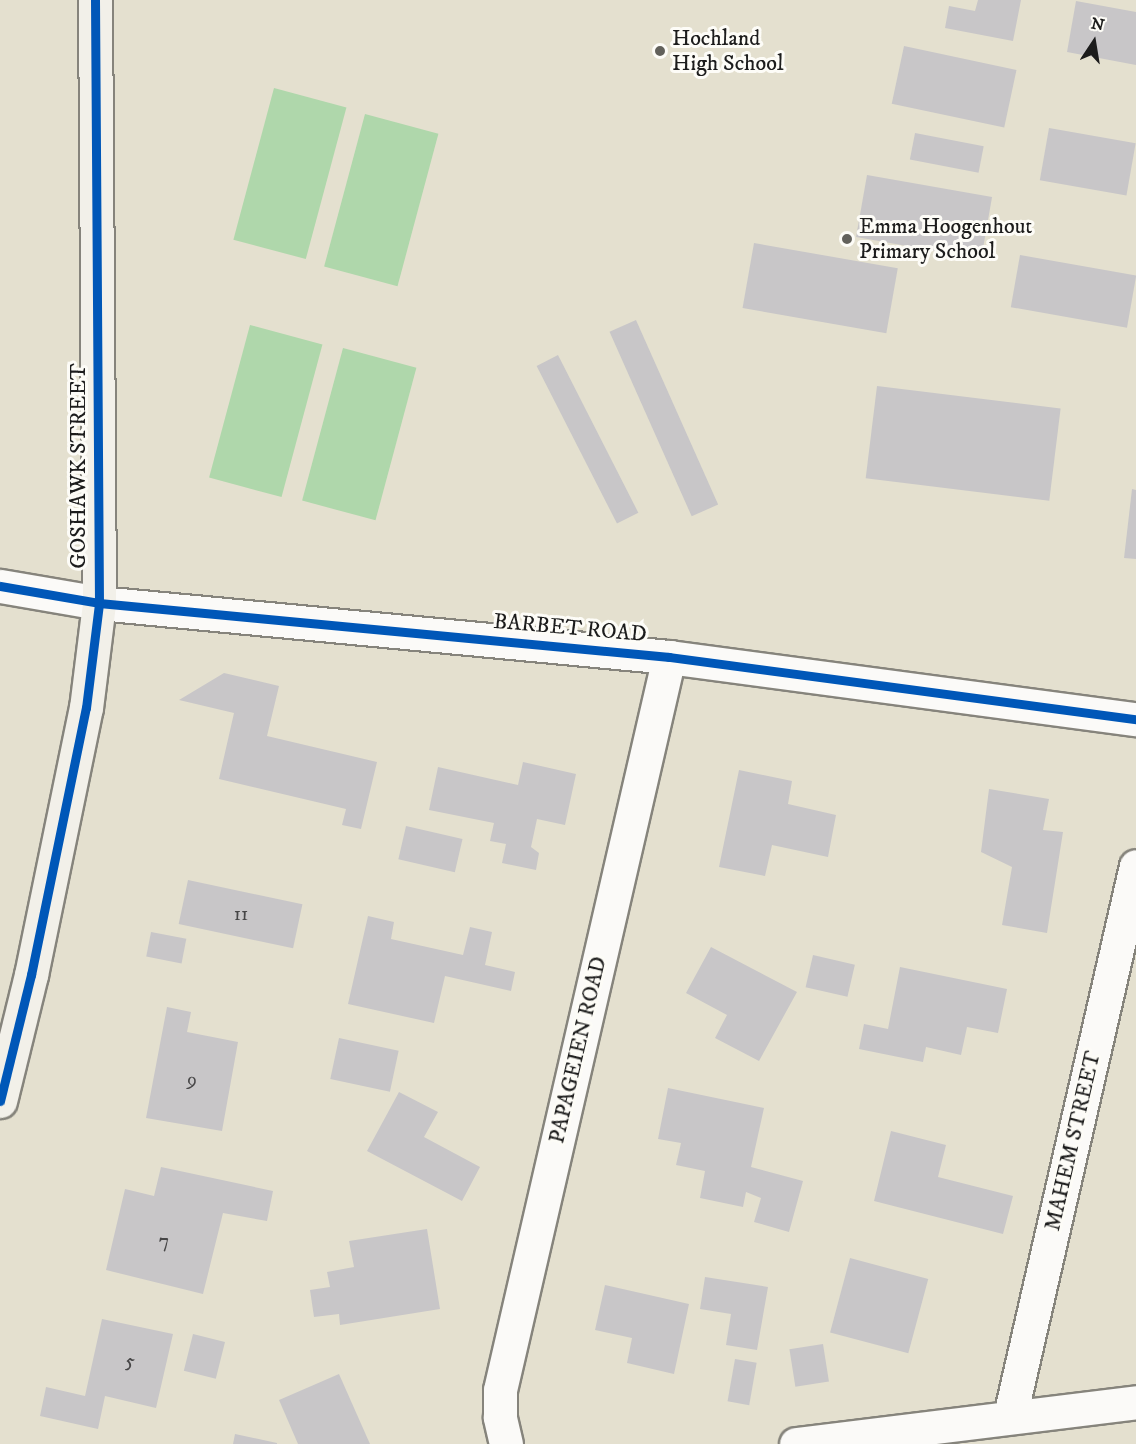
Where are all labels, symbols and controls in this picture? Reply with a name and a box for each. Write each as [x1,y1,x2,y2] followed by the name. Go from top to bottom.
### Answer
[1064,12,1124,72] north arrow
[1089,13,1106,36] text: N
[672,25,784,76] place label: Hochland High School
[653,44,667,58] marker: Hochland High School
[859,213,1032,264] place label: Emma Hoogenhout Primary School
[840,232,854,246] marker: Emma Hoogenhout Primary School
[66,363,92,569] street label: GOSHAWK STREET
[492,608,648,648] street label: BARBET ROAD
[234,902,248,926] house number: 11
[544,954,612,1146] street label: PAPAGEIEN ROAD
[1039,1049,1107,1233] street label: MAHEM STREET
[187,1068,197,1092] house number: 9
[159,1229,169,1253] house number: 7
[125,1349,135,1373] house number: 5

